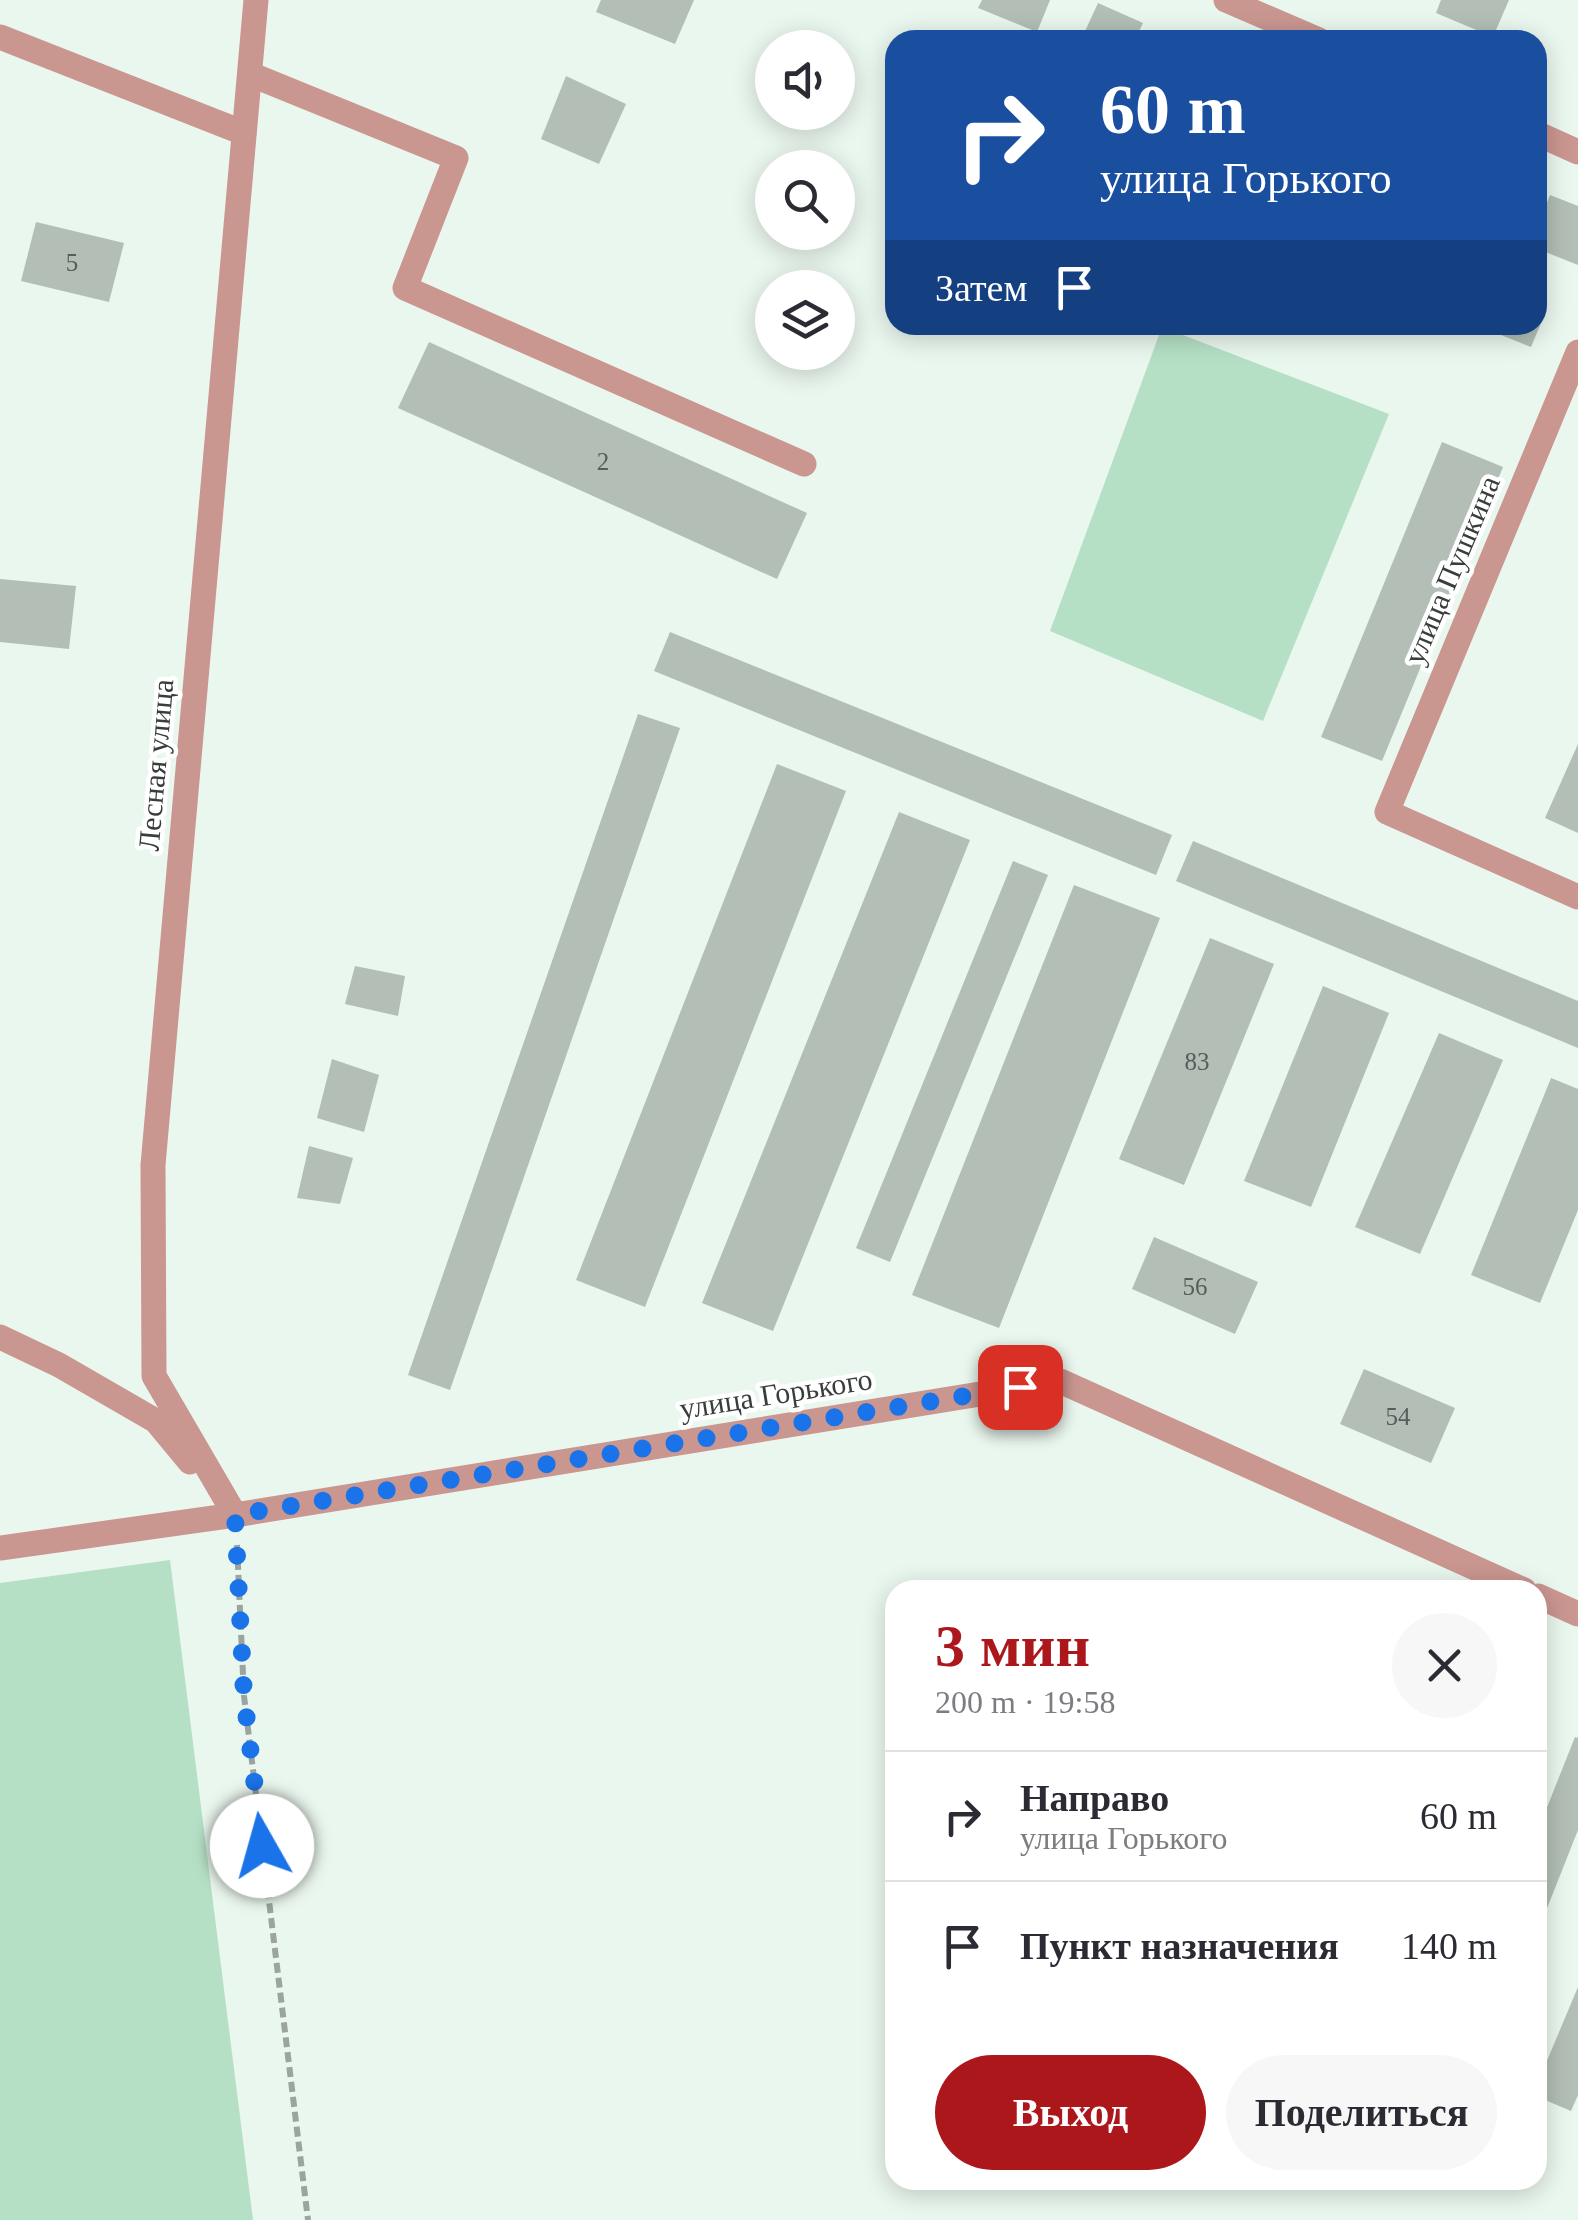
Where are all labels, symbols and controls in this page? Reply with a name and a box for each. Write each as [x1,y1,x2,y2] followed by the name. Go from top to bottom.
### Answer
[755,30,855,370] map controls
[755,30,855,130] button: sound
[935,70,1065,200] icon: right
[1100,71,1246,148] text: 60 m
[755,150,855,250] button: search
[1100,153,1392,203] text: улица Горького
[66,249,78,276] house number: 5
[1047,260,1102,315] icon: arrive
[935,267,1027,309] text: Затем
[755,270,855,370] button: layers
[597,448,609,475] house number: 2
[1397,471,1506,669] street label: улица Пушкина
[132,678,179,852] street label: Лесная улица
[1185,1048,1210,1075] house number: 83
[1183,1273,1208,1300] house number: 56
[978,1345,1063,1430] pin
[993,1360,1048,1415] icon: arrive
[677,1362,875,1425] street label: улица Горького
[1386,1403,1411,1430] house number: 54
[935,1613,1090,1679] text: 3 мин
[1392,1613,1497,1718] button: close
[935,1684,1115,1720] text: 200 m · 19:58
[1020,1777,1169,1819] text: Направо
[935,1789,990,1844] icon: right
[210,1794,314,1898] position arrow
[1420,1795,1497,1837] text: 60 m
[1020,1820,1228,1856] text: улица Горького
[935,1919,990,1974] icon: arrive
[1020,1925,1339,1967] text: Пункт назначения
[1401,1925,1497,1967] text: 140 m
[935,2055,1206,2170] button: Выход
[1226,2055,1497,2170] button: Поделиться

